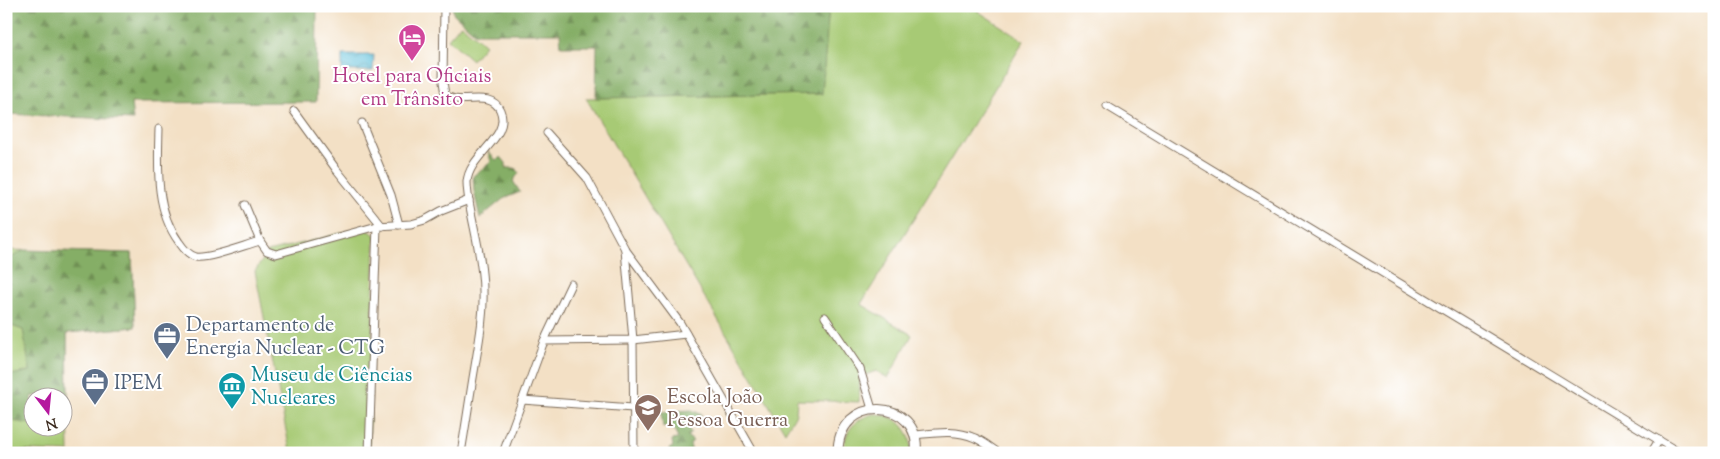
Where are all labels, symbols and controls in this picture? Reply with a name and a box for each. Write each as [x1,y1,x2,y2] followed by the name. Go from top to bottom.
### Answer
[397,23,427,62] hotel icon: Hotel para Oficiais em Trânsito
[333,63,492,115] place label: Hotel para Oficiais em Trânsito
[186,312,385,364] place label: Departamento de Energia Nuclear - CTG
[152,321,182,360] office icon: Departamento de Energia Nuclear - CTG
[251,362,413,414] place label: Museu de Ciências Nucleares
[80,367,110,406] office icon: IPEM
[114,370,162,399] place label: IPEM
[217,371,247,410] museum icon: Museu de Ciências Nucleares
[667,384,788,436] place label: Escola João Pessoa Guerra
[22,386,72,436] north arrow
[633,393,663,432] school or university icon: Escola João Pessoa Guerra
[43,411,59,434] text: N

